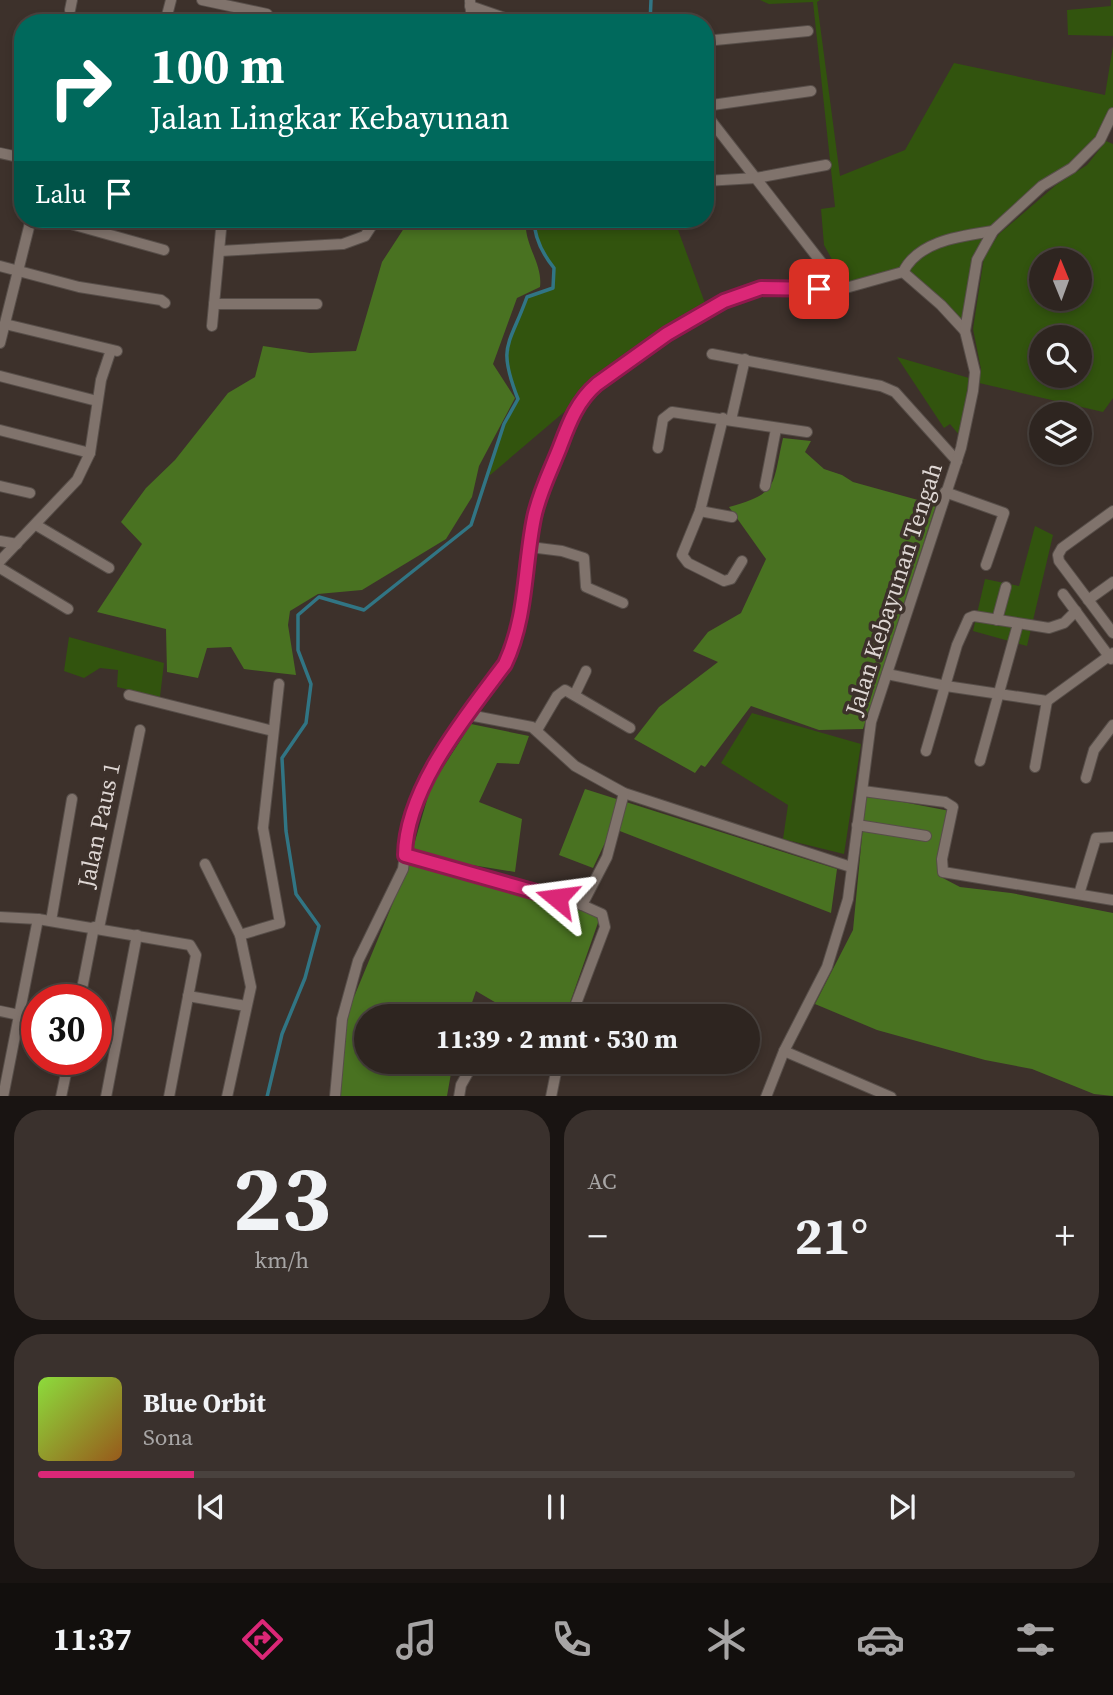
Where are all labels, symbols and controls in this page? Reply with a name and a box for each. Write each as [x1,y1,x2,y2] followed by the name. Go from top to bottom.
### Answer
[150,32,285,99] text: 100 m
[35,42,126,133] icon: right
[150,96,510,140] text: Jalan Lingkar Kebayunan
[100,175,138,213] icon: arrive
[35,176,86,212] text: Lalu
[1029,248,1092,312] north arrow
[1029,248,1092,465] map controls
[789,259,849,319] pin
[800,270,838,308] icon: arrive
[1029,325,1092,388] button: search
[1029,402,1092,465] button: layers
[837,458,950,720] street label: Jalan Kebayunan Tengah
[69,759,128,892] street label: Jalan Paus 1
[520,861,594,935] position arrow
[21,984,112,1075] speed limit sign: 30
[436,1021,678,1057] text: 11:39 · 2 mnt · 530 m
[232,1136,331,1260] text: 23
[588,1165,616,1197] text: AC
[795,1200,868,1271] text: 21°
[588,1210,608,1262] text: −
[1055,1210,1075,1262] text: +
[254,1244,309,1276] text: km/h
[143,1385,266,1421] text: Blue Orbit
[143,1421,193,1453] text: Sona
[192,1488,230,1526] icon: previous
[537,1488,575,1526] icon: pause
[883,1488,921,1526] icon: next
[238,1615,287,1664] icon: directions
[392,1615,441,1664] icon: music
[547,1615,596,1664] icon: phone
[702,1615,751,1664] icon: climate
[856,1615,905,1664] icon: car
[1011,1615,1060,1664] icon: filters
[53,1617,132,1661] text: 11:37

